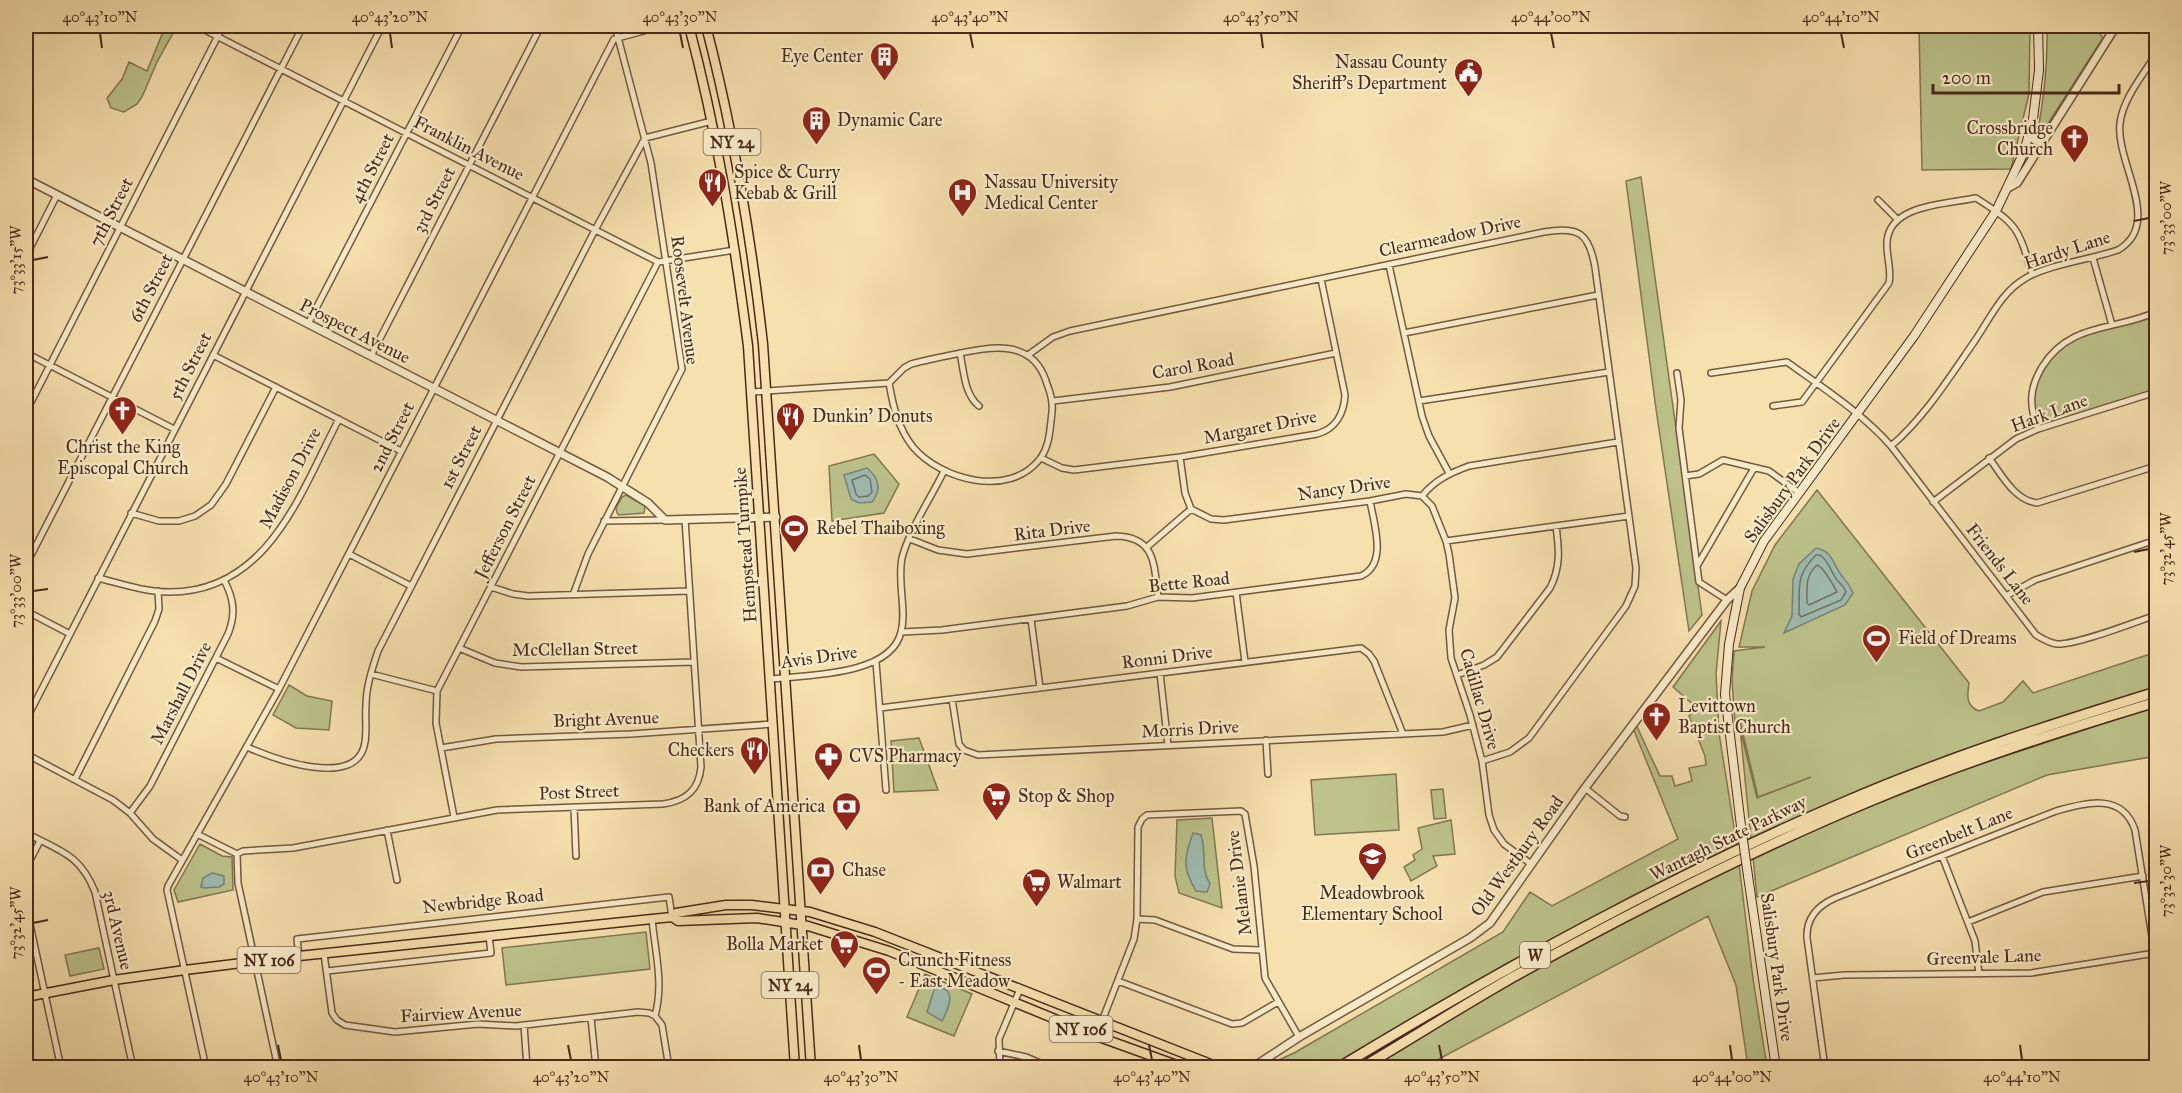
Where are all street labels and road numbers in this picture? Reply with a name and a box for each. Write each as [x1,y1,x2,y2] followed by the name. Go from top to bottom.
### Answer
[410,111,528,185] street label: Franklin Avenue
[345,129,399,206] street label: 4th Street
[704,129,760,155] road number: NY 24
[408,163,460,237] street label: 3rd Street
[84,173,138,250] street label: 7th Street
[1377,210,1523,262] street label: Clearmeadow Drive
[2021,226,2113,274] street label: Hardy Lane
[666,234,704,366] street label: Roosevelt Avenue
[124,249,178,326] street label: 6th Street
[296,294,414,368] street label: Prospect Avenue
[164,328,217,404] street label: 5th Street
[1150,348,1236,384] street label: Carol Road
[2008,389,2090,437] street label: Hark Lane
[365,397,419,476] street label: 2nd Street
[1202,405,1319,450] street label: Margaret Drive
[1739,413,1845,547] street label: Salisbury Park Drive
[436,421,487,493] street label: 1st Street
[254,424,326,532] street label: Madison Drive
[729,467,761,623] street label: Hempstead Turnpike
[469,471,542,585] street label: Jefferson Street
[1296,471,1392,505] street label: Nancy Drive
[1012,514,1092,546] street label: Rita Drive
[1961,519,2039,609] street label: Friends Lane
[1147,567,1231,597] street label: Bette Road
[512,637,639,661] street label: McClellan Street
[146,638,216,748] street label: Marshall Drive
[1120,640,1214,674] street label: Ronni Drive
[778,641,859,673] street label: Avis Drive
[1455,646,1505,752] street label: Cadillac Drive
[553,706,659,733] street label: Bright Avenue
[1140,715,1240,743] street label: Morris Drive
[538,780,620,804] street label: Post Street
[1646,790,1811,886] street label: Wantagh State Parkway
[1466,791,1568,921] street label: Old Westbury Road
[1902,801,2016,865] street label: Greenbelt Lane
[1222,829,1256,937] street label: Melanie Drive
[421,884,545,919] street label: Newbridge Road
[98,888,138,972] street label: 3rd Avenue
[1756,891,1798,1043] street label: Salisbury Park Drive
[1520,942,1550,968] road number: W
[1926,944,2042,970] street label: Greenvale Lane
[238,947,300,973] road number: NY 106
[762,972,818,998] road number: NY 24
[400,999,522,1027] street label: Fairview Avenue
[1050,1016,1112,1042] road number: NY 106

